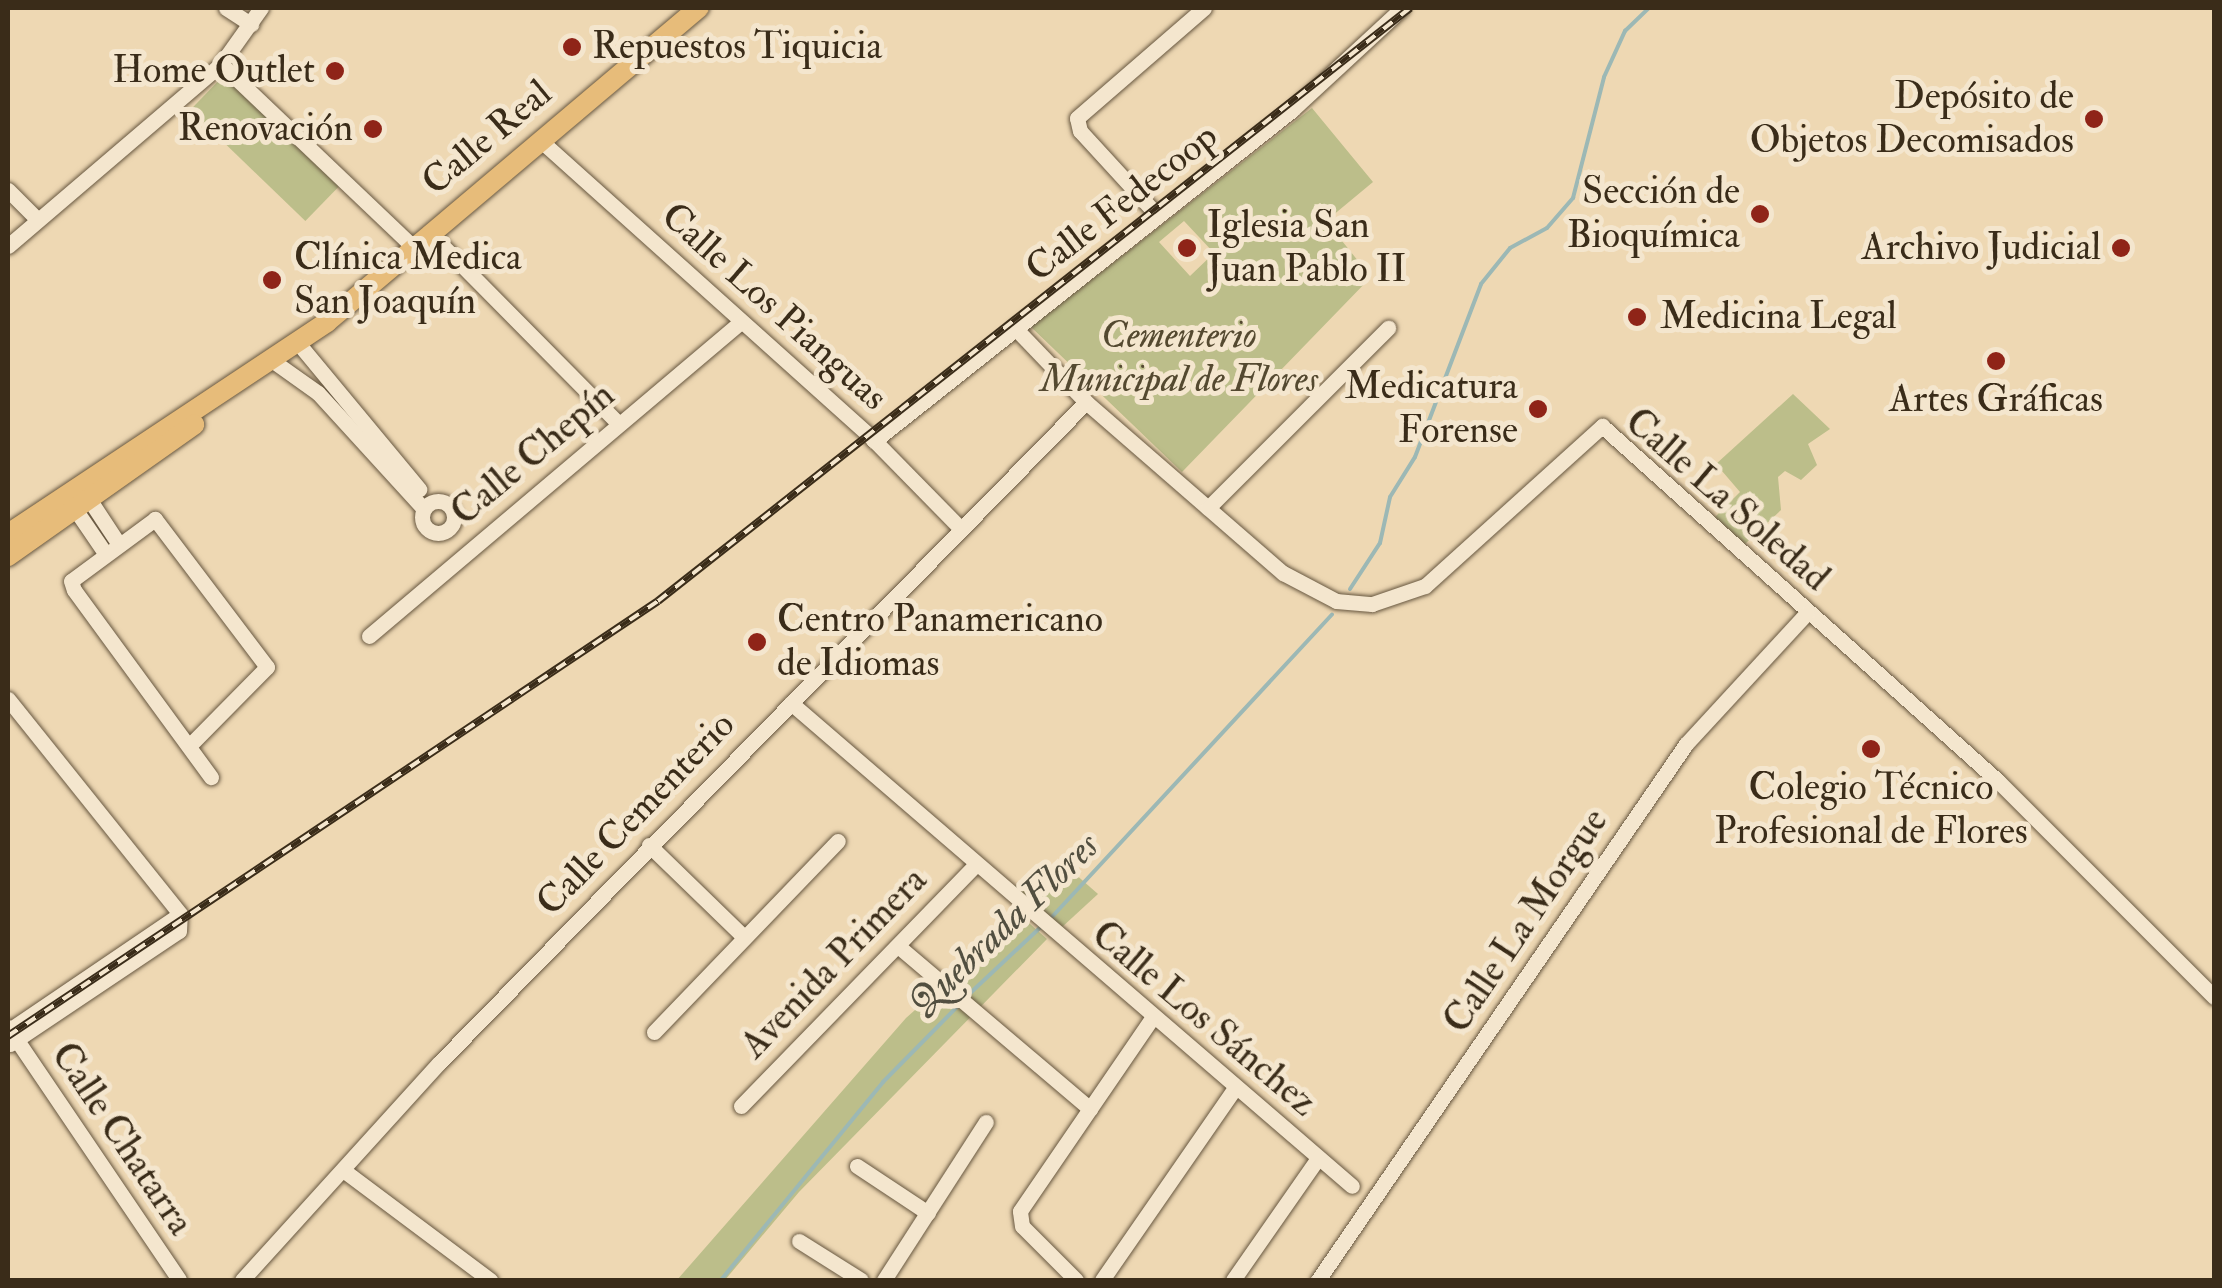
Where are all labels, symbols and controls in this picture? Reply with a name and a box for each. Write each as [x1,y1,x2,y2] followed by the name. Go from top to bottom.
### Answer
[592,24,882,70] place label: Repuestos Tiquicia
[561,36,583,58] marker: Repuestos Tiquicia
[112,48,315,94] place label: Home Outlet
[324,60,346,82] marker: Home Outlet
[413,71,561,205] street label: Calle Real
[1750,74,2074,163] place label: Depósito de Objetos Decomisados
[178,106,353,152] place label: Renovación
[2083,108,2105,130] marker: Depósito de Objetos Decomisados
[1017,114,1227,292] street label: Calle Fedecoop
[362,118,384,140] marker: Renovación
[1567,169,1740,258] place label: Sección de Bioquímica
[652,194,896,420] street label: Calle Los Pianguas
[1207,203,1406,292] place label: Iglesia San Juan Pablo II
[1749,203,1771,225] marker: Sección de Bioquímica
[1862,225,2101,271] place label: Archivo Judicial
[294,235,522,324] place label: Clínica Medica San Joaquín
[1176,237,1198,259] marker: Iglesia San Juan Pablo II
[2110,237,2132,259] marker: Archivo Judicial
[259,267,285,293] marker: Clínica Medica San Joaquín
[1660,294,1897,340] place label: Medicina Legal
[1624,304,1650,330] marker: Medicina Legal
[1040,313,1318,402] park label: Cementerio Municipal de Flores
[1985,350,2007,372] marker: Artes Gráficas
[1345,364,1518,454] place label: Medicatura Forense
[442,373,624,535] street label: Calle Chepín
[1889,377,2103,423] place label: Artes Gráficas
[1527,398,1549,420] marker: Medicatura Forense
[1616,399,1838,601] street label: Calle La Soledad
[777,597,1103,686] place label: Centro Panamericano de Idiomas
[746,631,768,653] marker: Centro Panamericano de Idiomas
[527,703,745,925] street label: Calle Cementerio
[1860,738,1882,760] marker: Colegio Técnico Profesional de Flores
[1714,765,2028,854] place label: Colegio Técnico Profesional de Flores
[1434,800,1618,1042] street label: Calle La Morgue
[899,822,1109,1028] water label: Quebrada Flores
[731,858,937,1068] street label: Avenida Primera
[1082,912,1326,1126] street label: Calle Los Sánchez
[41,1034,203,1244] street label: Calle Chatarra

